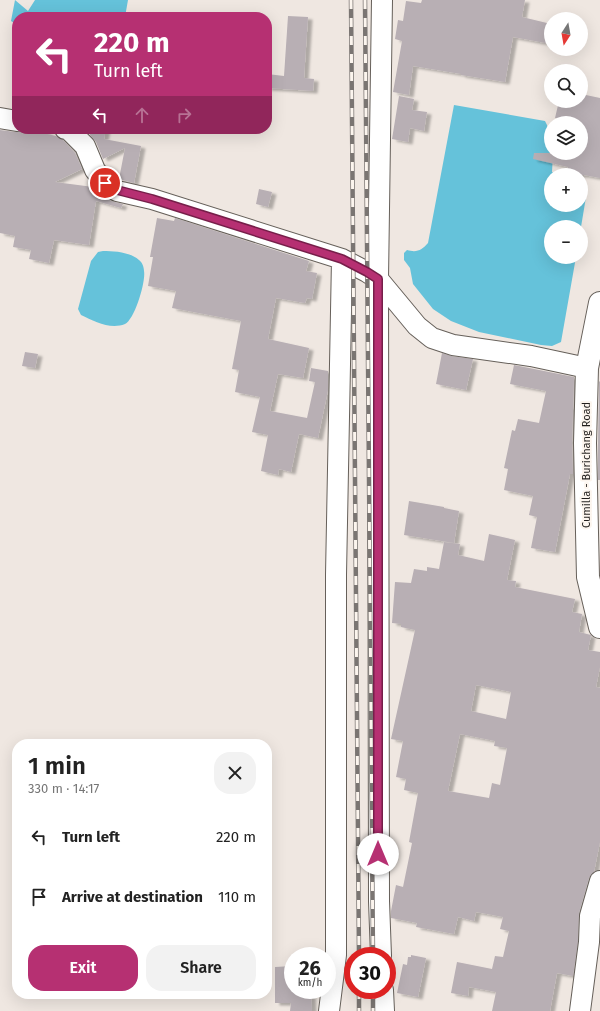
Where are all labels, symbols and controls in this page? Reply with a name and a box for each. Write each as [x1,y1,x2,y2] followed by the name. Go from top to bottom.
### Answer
[544,12,588,56] north arrow
[544,12,588,264] map controls
[94,26,170,59] text: 220 m
[28,28,80,80] icon: left
[94,60,163,82] text: Turn left
[544,64,588,108] button: search
[89,104,111,126] icon: left
[131,104,153,126] icon: ahead
[173,104,195,126] icon: right
[544,116,588,160] button: layers
[88,166,122,200] pin
[544,168,588,212] button: +
[94,172,116,194] icon: arrive
[544,220,588,264] button: −
[580,402,593,528] street label: Cumilla - Burichang Road
[28,752,86,780] text: 1 min
[214,752,256,794] button: close
[28,781,99,796] text: 330 m · 14:17
[28,826,50,848] icon: left
[62,828,120,846] text: Turn left
[216,828,256,846] text: 220 m
[357,833,399,875] position arrow
[28,886,50,908] icon: arrive
[62,888,203,906] text: Arrive at destination
[218,888,256,906] text: 110 m
[28,945,138,991] button: Exit
[146,945,256,991] button: Share
[344,947,396,999] speed limit sign: 30
[299,956,321,980] text: 26
[298,977,322,989] text: km/h

